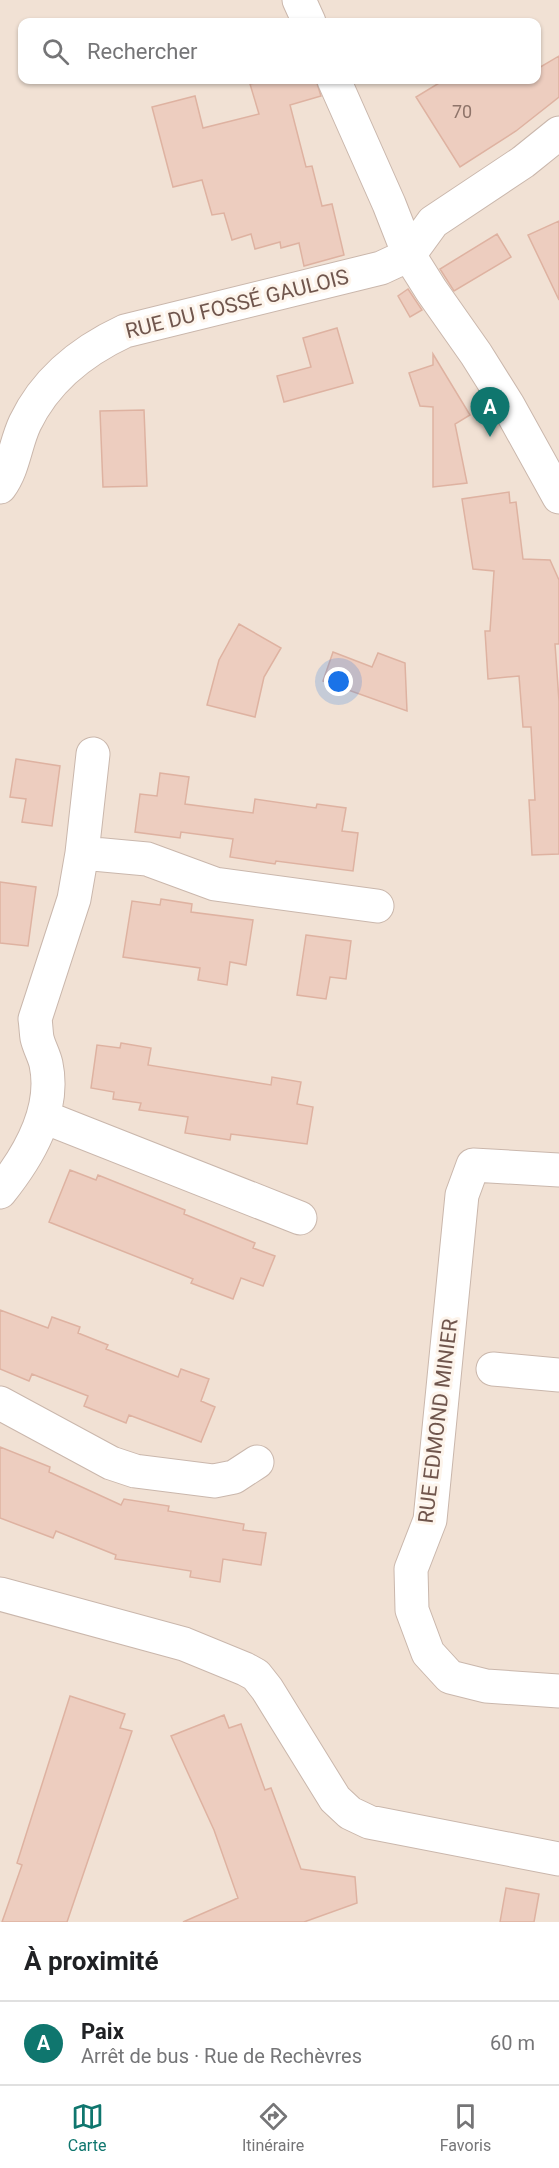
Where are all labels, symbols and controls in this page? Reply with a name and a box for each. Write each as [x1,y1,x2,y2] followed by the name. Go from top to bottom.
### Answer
[18,18,541,84] search box
[39,35,72,68] icon: search
[87,39,198,64] text: Rechercher
[452,101,472,122] house number: 70
[123,265,351,343] street label: RUE DU FOSSÉ GAULOIS
[470,388,510,437] pin: A
[324,667,353,696] your location
[414,1317,462,1525] street label: RUE EDMOND MINIER
[24,1946,158,1976] text: À proximité
[81,2019,124,2044] text: Paix
[37,2031,50,2055] text: A
[490,2031,535,2055] text: 60 m
[81,2044,362,2068] text: Arrêt de bus · Rue de Rechèvres
[68,2100,106,2155] tab: Carte
[242,2100,304,2155] tab: Itinéraire
[440,2100,491,2155] tab: Favoris

